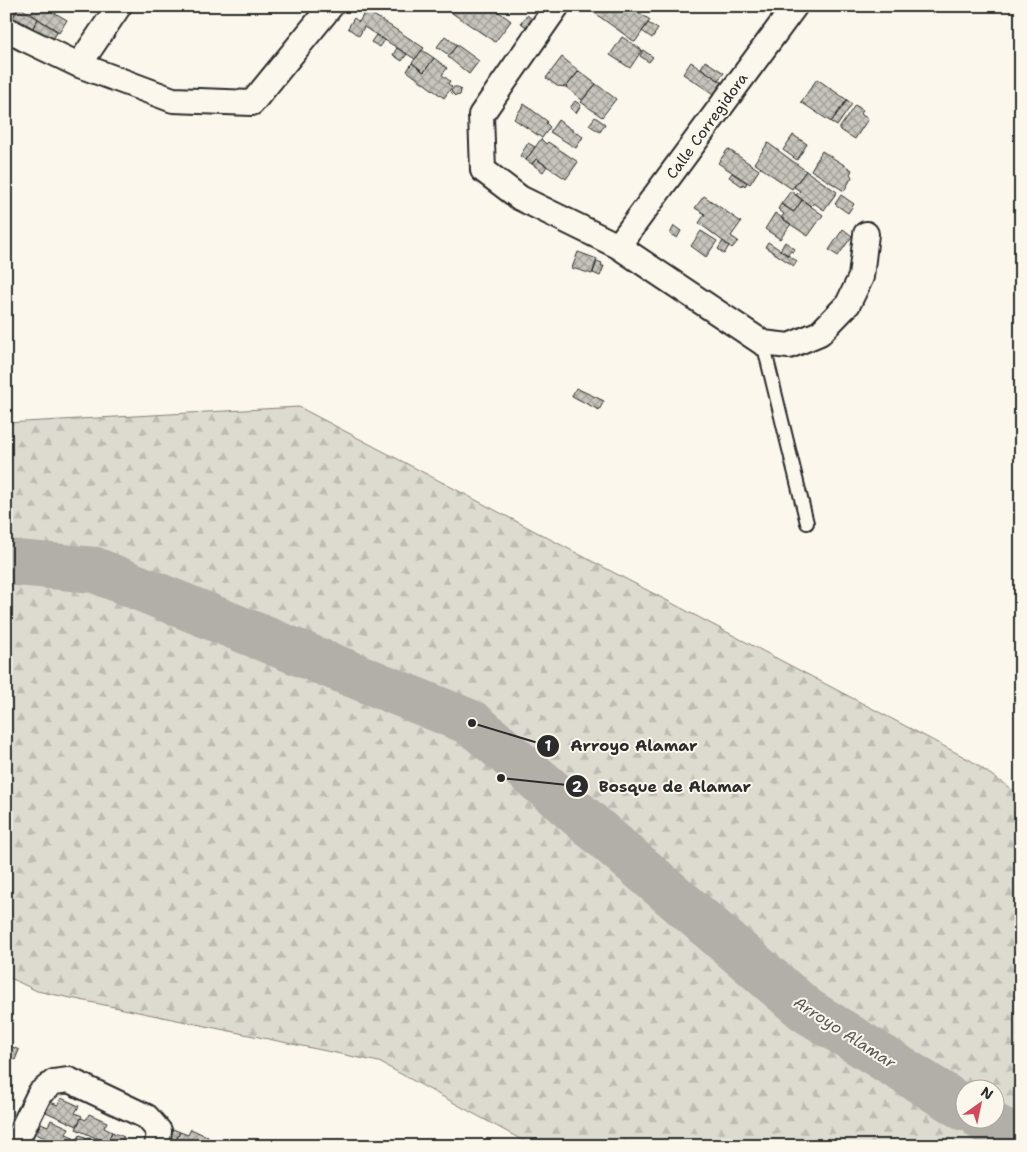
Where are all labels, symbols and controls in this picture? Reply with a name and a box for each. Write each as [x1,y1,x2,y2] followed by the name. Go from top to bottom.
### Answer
[662,68,753,183] street label: Calle Corregidora
[535,730,708,761] callout: Arroyo Alamar
[570,735,698,756] text: Arroyo Alamar
[545,736,552,756] text: 1
[564,771,761,802] callout: Bosque de Alamar
[599,776,752,797] text: Bosque de Alamar
[572,777,583,797] text: 2
[790,992,900,1073] water label: Arroyo Alamar
[954,1080,1004,1130] north arrow
[978,1083,997,1104] text: N

